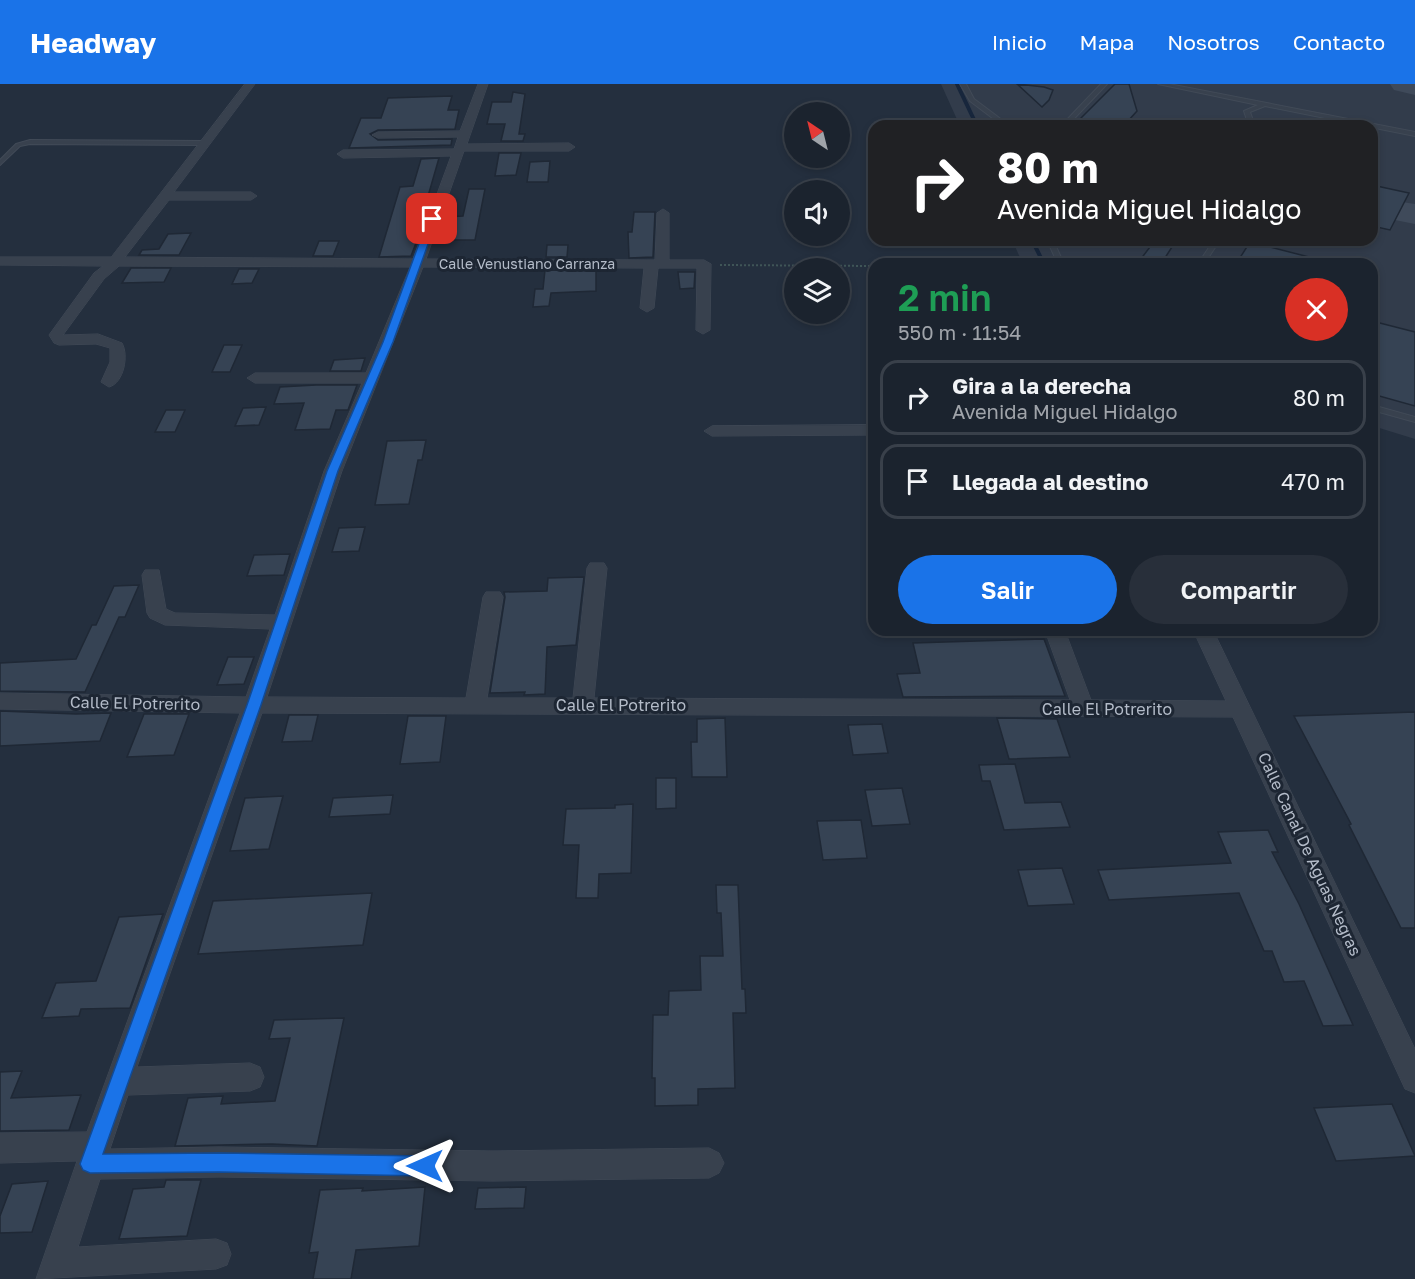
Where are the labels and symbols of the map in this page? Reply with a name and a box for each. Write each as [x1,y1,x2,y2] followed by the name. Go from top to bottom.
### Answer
[784,102,850,168] north arrow
[406,193,457,244] pin
[439,255,615,272] street label: Calle Venustiano Carranza
[70,692,200,714] street label: Calle El Potrerito
[556,695,686,715] street label: Calle El Potrerito
[1042,699,1172,719] street label: Calle El Potrerito
[1254,749,1366,959] street label: Calle Canal De Aguas Negras
[393,1134,457,1198] position arrow

